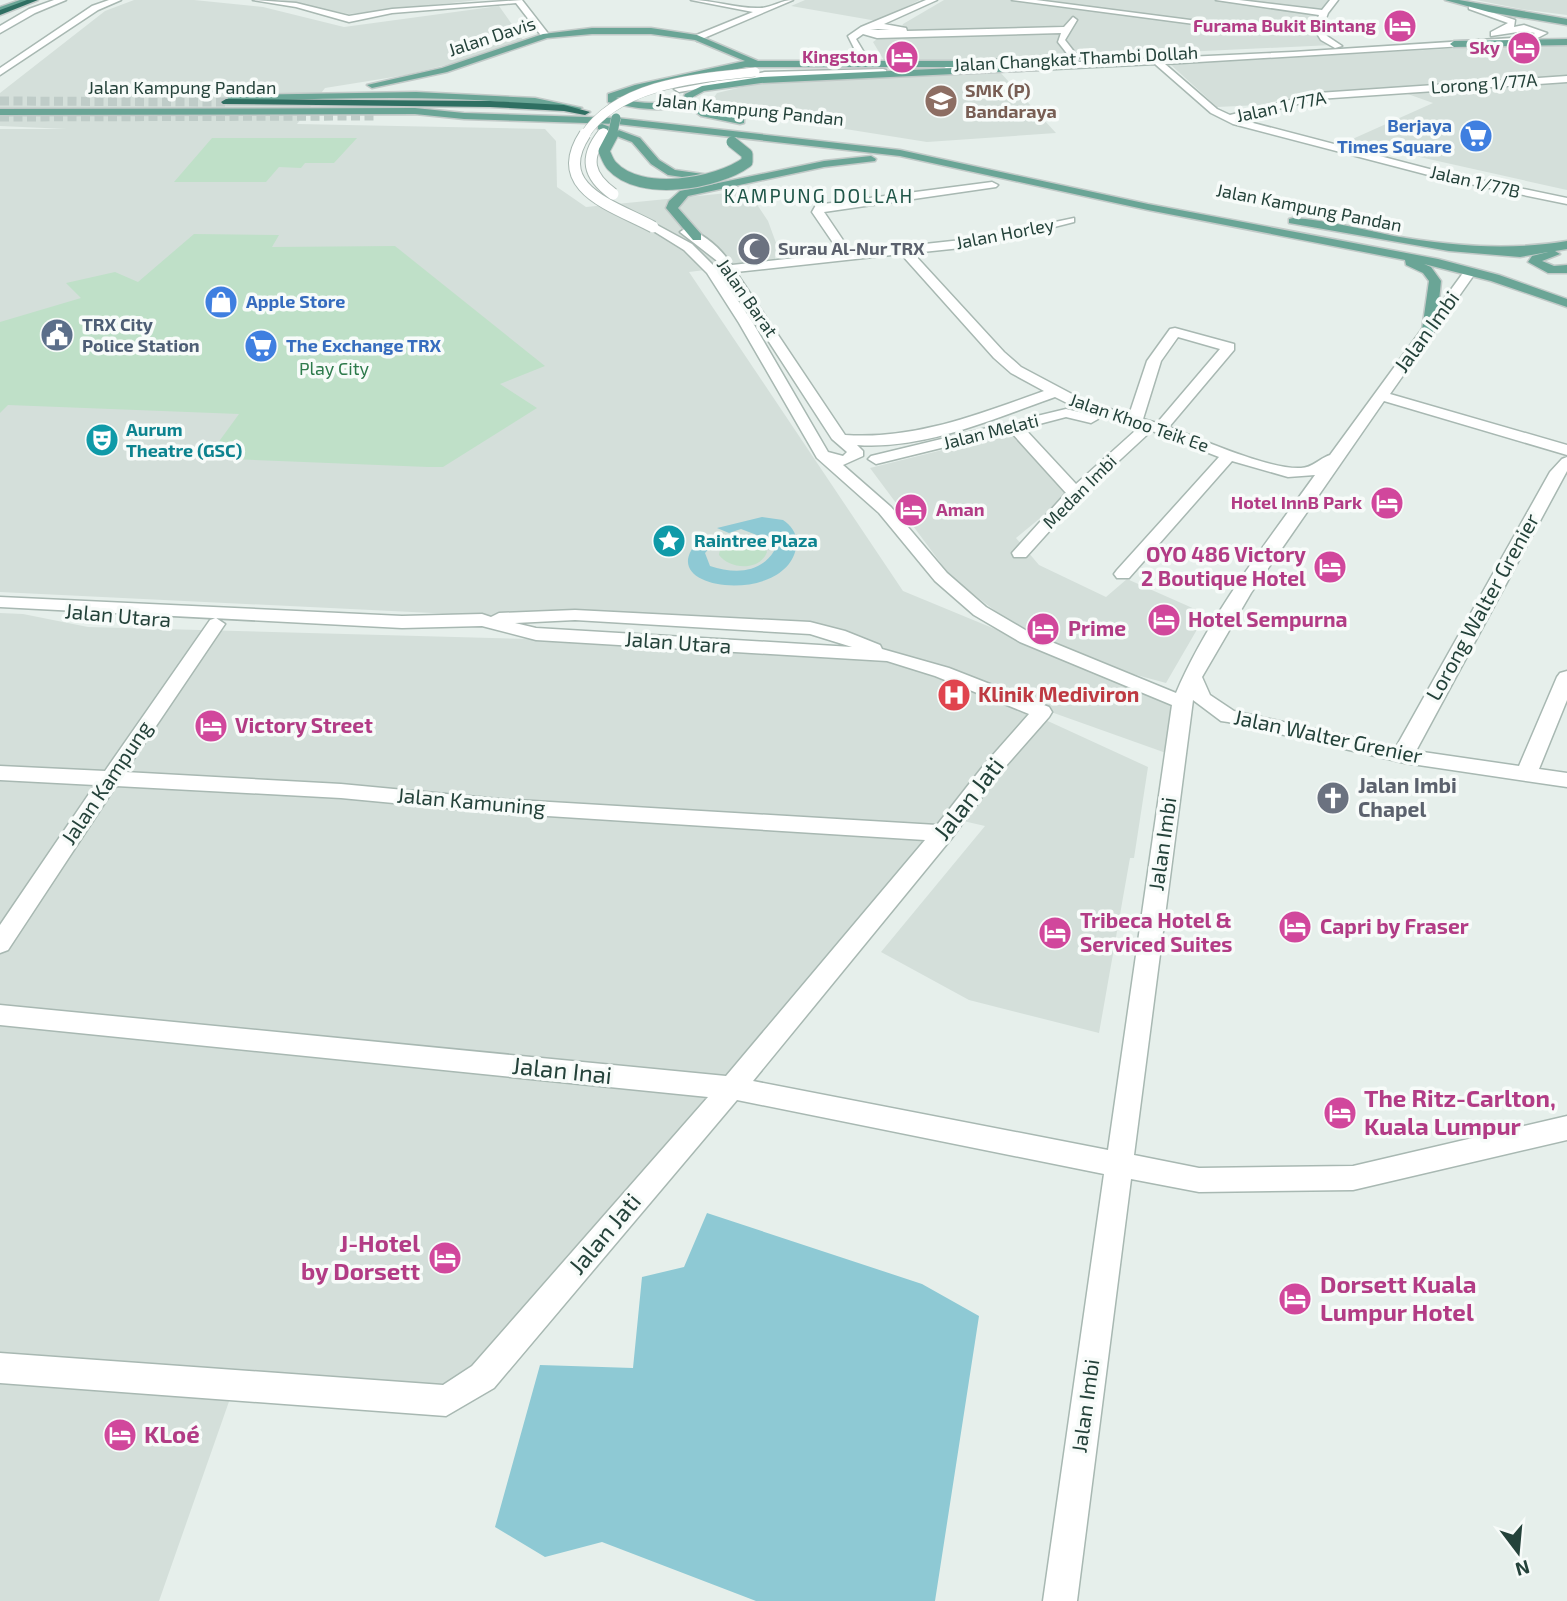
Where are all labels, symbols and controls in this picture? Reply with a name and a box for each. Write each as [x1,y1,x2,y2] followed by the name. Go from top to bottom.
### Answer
[1381,7,1419,45] hotel icon: Furama Bukit Bintang
[445,12,538,61] street label: Jalan Davis
[1193,14,1377,36] place label: Furama Bukit Bintang
[1505,29,1543,67] hotel icon: Sky
[1469,36,1501,58] place label: Sky
[883,38,921,76] hotel icon: Kingston
[953,41,1199,75] street label: Jalan Changkat Thambi Dollah
[802,45,878,67] place label: Kingston
[1430,68,1539,98] street label: Lorong 1/77A
[88,76,276,98] street label: Jalan Kampung Pandan
[965,79,1057,122] place label: SMK (P) Bandaraya
[922,82,960,120] school or university icon: SMK (P) Bandaraya
[1234,86,1328,126] street label: Jalan 1/77A
[655,88,845,130] street label: Jalan Kampung Pandan
[1337,114,1452,157] place label: Berjaya Times Square
[1457,117,1495,155] supermarket icon: Berjaya Times Square
[1428,160,1522,202] street label: Jalan 1/77B
[1214,178,1404,236] street label: Jalan Kampung Pandan
[724,184,914,207] district label: KAMPUNG DOLLAH
[954,213,1056,253] street label: Jalan Horley
[735,230,773,268] mosque icon: Surau Al-Nur TRX
[778,237,925,259] place label: Surau Al-Nur TRX
[713,254,783,341] street label: Jalan Barat
[202,283,240,321] shop icon: Apple Store
[1388,286,1464,377] street label: Jalan Imbi
[246,290,345,312] place label: Apple Store
[82,313,200,356] place label: TRX City Police Station
[38,316,76,354] public building icon: TRX City Police Station
[242,327,280,365] supermarket icon: The Exchange TRX
[286,334,442,356] place label: The Exchange TRX
[299,357,370,379] park label: Play City
[1067,388,1212,456] street label: Jalan Khoo Teik Ee
[941,409,1041,454] street label: Jalan Melati
[126,418,242,461] place label: Aurum Theatre (GSC)
[83,421,121,459] theatre icon: Aurum Theatre (GSC)
[1038,450,1121,533] street label: Medan Imbi
[1368,484,1406,522] hotel icon: Hotel InnB Park
[892,491,930,529] hotel icon: Aman
[1231,491,1362,513] place label: Hotel InnB Park
[936,498,985,520] place label: Aman
[1420,508,1544,704] street label: Lorong Walter Grenier
[650,522,688,560] place icon: Raintree Plaza
[694,529,818,551] place label: Raintree Plaza
[1141,541,1306,590] place label: OYO 486 Victory 2 Boutique Hotel
[1311,548,1349,586] hotel icon: OYO 486 Victory 2 Boutique Hotel
[64,597,172,632] street label: Jalan Utara
[1145,601,1183,639] hotel icon: Hotel Sempurna
[1188,606,1348,631] place label: Hotel Sempurna
[1024,610,1062,648] hotel icon: Prime
[1068,615,1126,640] place label: Prime
[624,625,732,658] street label: Jalan Utara
[935,676,973,714] hospital icon: Klinik Mediviron
[978,681,1139,706] place label: Klinik Mediviron
[1232,703,1425,768] street label: Jalan Walter Grenier
[192,707,230,745] hotel icon: Victory Street
[235,712,373,738] place label: Victory Street
[55,715,156,849] street label: Jalan Kampung
[927,751,1009,845] street label: Jalan Jati
[1358,772,1457,821] place label: Jalan Imbi Chapel
[1314,779,1352,817] church icon: Jalan Imbi Chapel
[396,782,547,819] street label: Jalan Kamuning
[1143,795,1180,892] street label: Jalan Imbi
[1080,907,1232,956] place label: Tribeca Hotel & Serviced Suites
[1276,908,1314,946] hotel icon: Capri by Fraser
[1320,913,1469,939] place label: Capri by Fraser
[1036,914,1074,952] hotel icon: Tribeca Hotel & Serviced Suites
[511,1050,614,1089] street label: Jalan Inai
[1364,1083,1556,1140] place label: The Ritz-Carlton, Kuala Lumpur
[1321,1094,1359,1132] hotel icon: The Ritz-Carlton, Kuala Lumpur
[562,1187,646,1279] street label: Jalan Jati
[301,1228,420,1285] place label: J-Hotel by Dorsett
[426,1239,464,1277] hotel icon: J-Hotel by Dorsett
[1320,1269,1477,1326] place label: Dorsett Kuala Lumpur Hotel
[1276,1280,1314,1318] hotel icon: Dorsett Kuala Lumpur Hotel
[1066,1357,1103,1454] street label: Jalan Imbi
[101,1416,139,1454] hotel icon: KLoé
[144,1419,200,1448] place label: KLoé
[1483,1517,1553,1587] north arrow
[1513,1556,1533,1582] text: N

